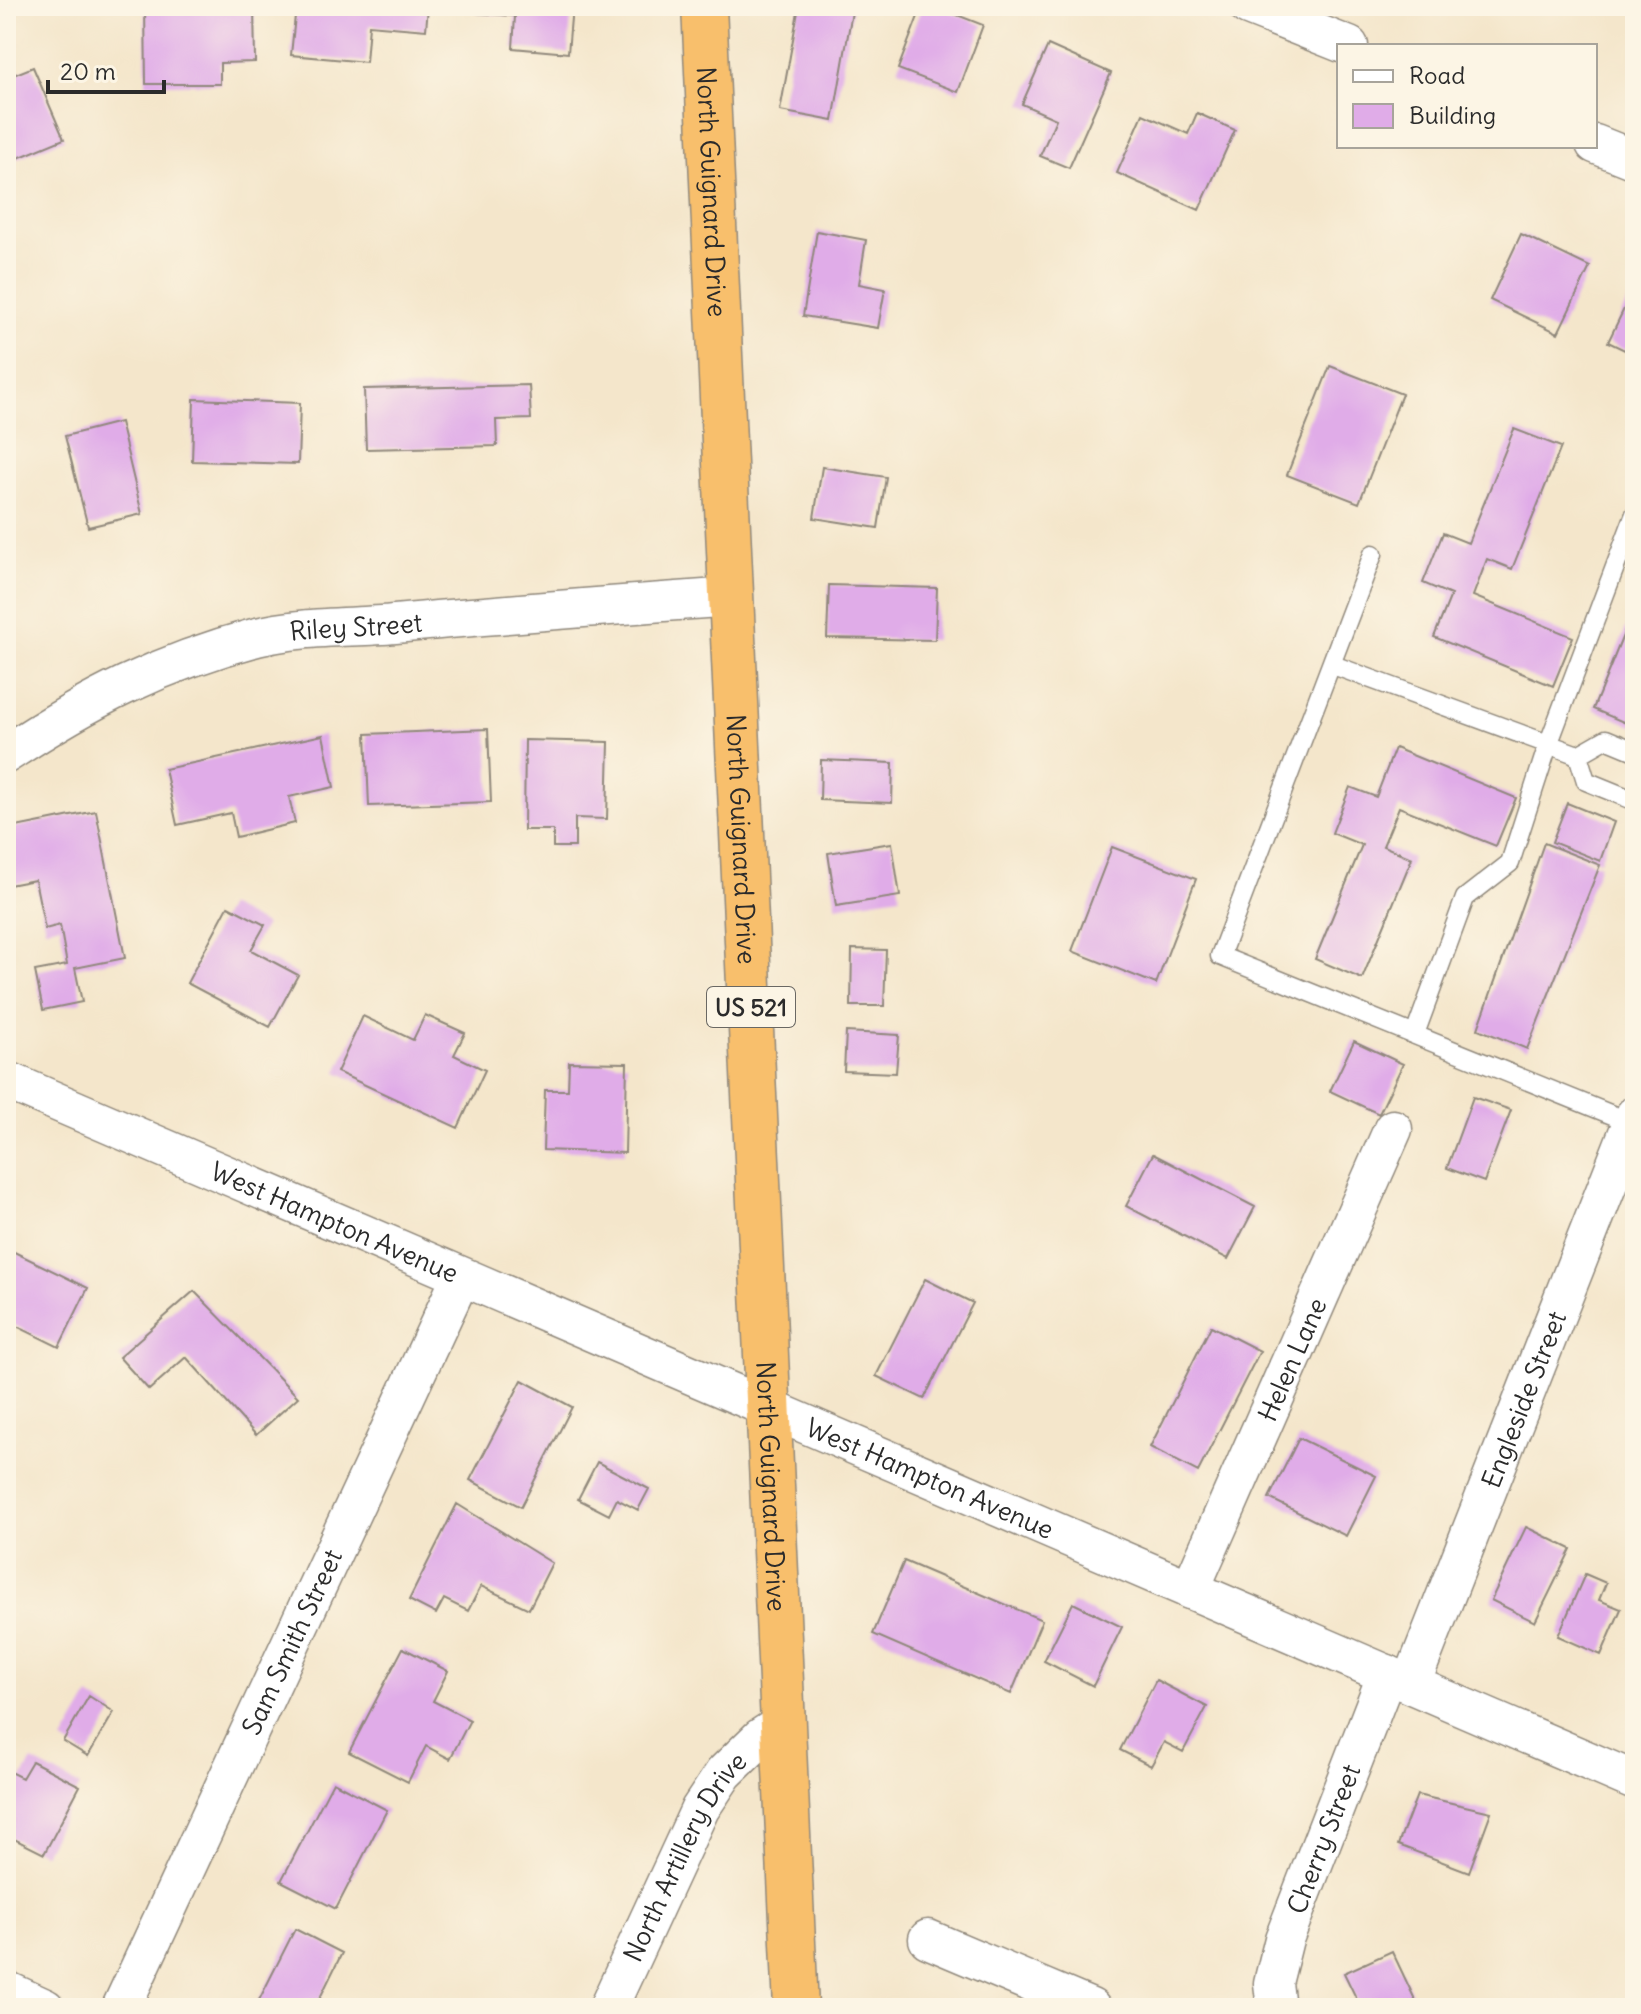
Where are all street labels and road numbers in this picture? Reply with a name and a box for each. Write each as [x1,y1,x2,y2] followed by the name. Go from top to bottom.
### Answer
[690,66,735,318] street label: North Guignard Drive
[288,605,424,647] street label: Riley Street
[720,713,765,965] street label: North Guignard Drive
[707,987,795,1027] road number: US 521
[206,1154,464,1289] street label: West Hampton Avenue
[1250,1293,1333,1426] street label: Helen Lane
[1473,1306,1573,1492] street label: Engleside Street
[750,1361,794,1612] street label: North Guignard Drive
[801,1410,1059,1545] street label: West Hampton Avenue
[234,1543,349,1740] street label: Sam Smith Street
[615,1744,753,1967] street label: North Artillery Drive
[1279,1759,1367,1918] street label: Cherry Street

